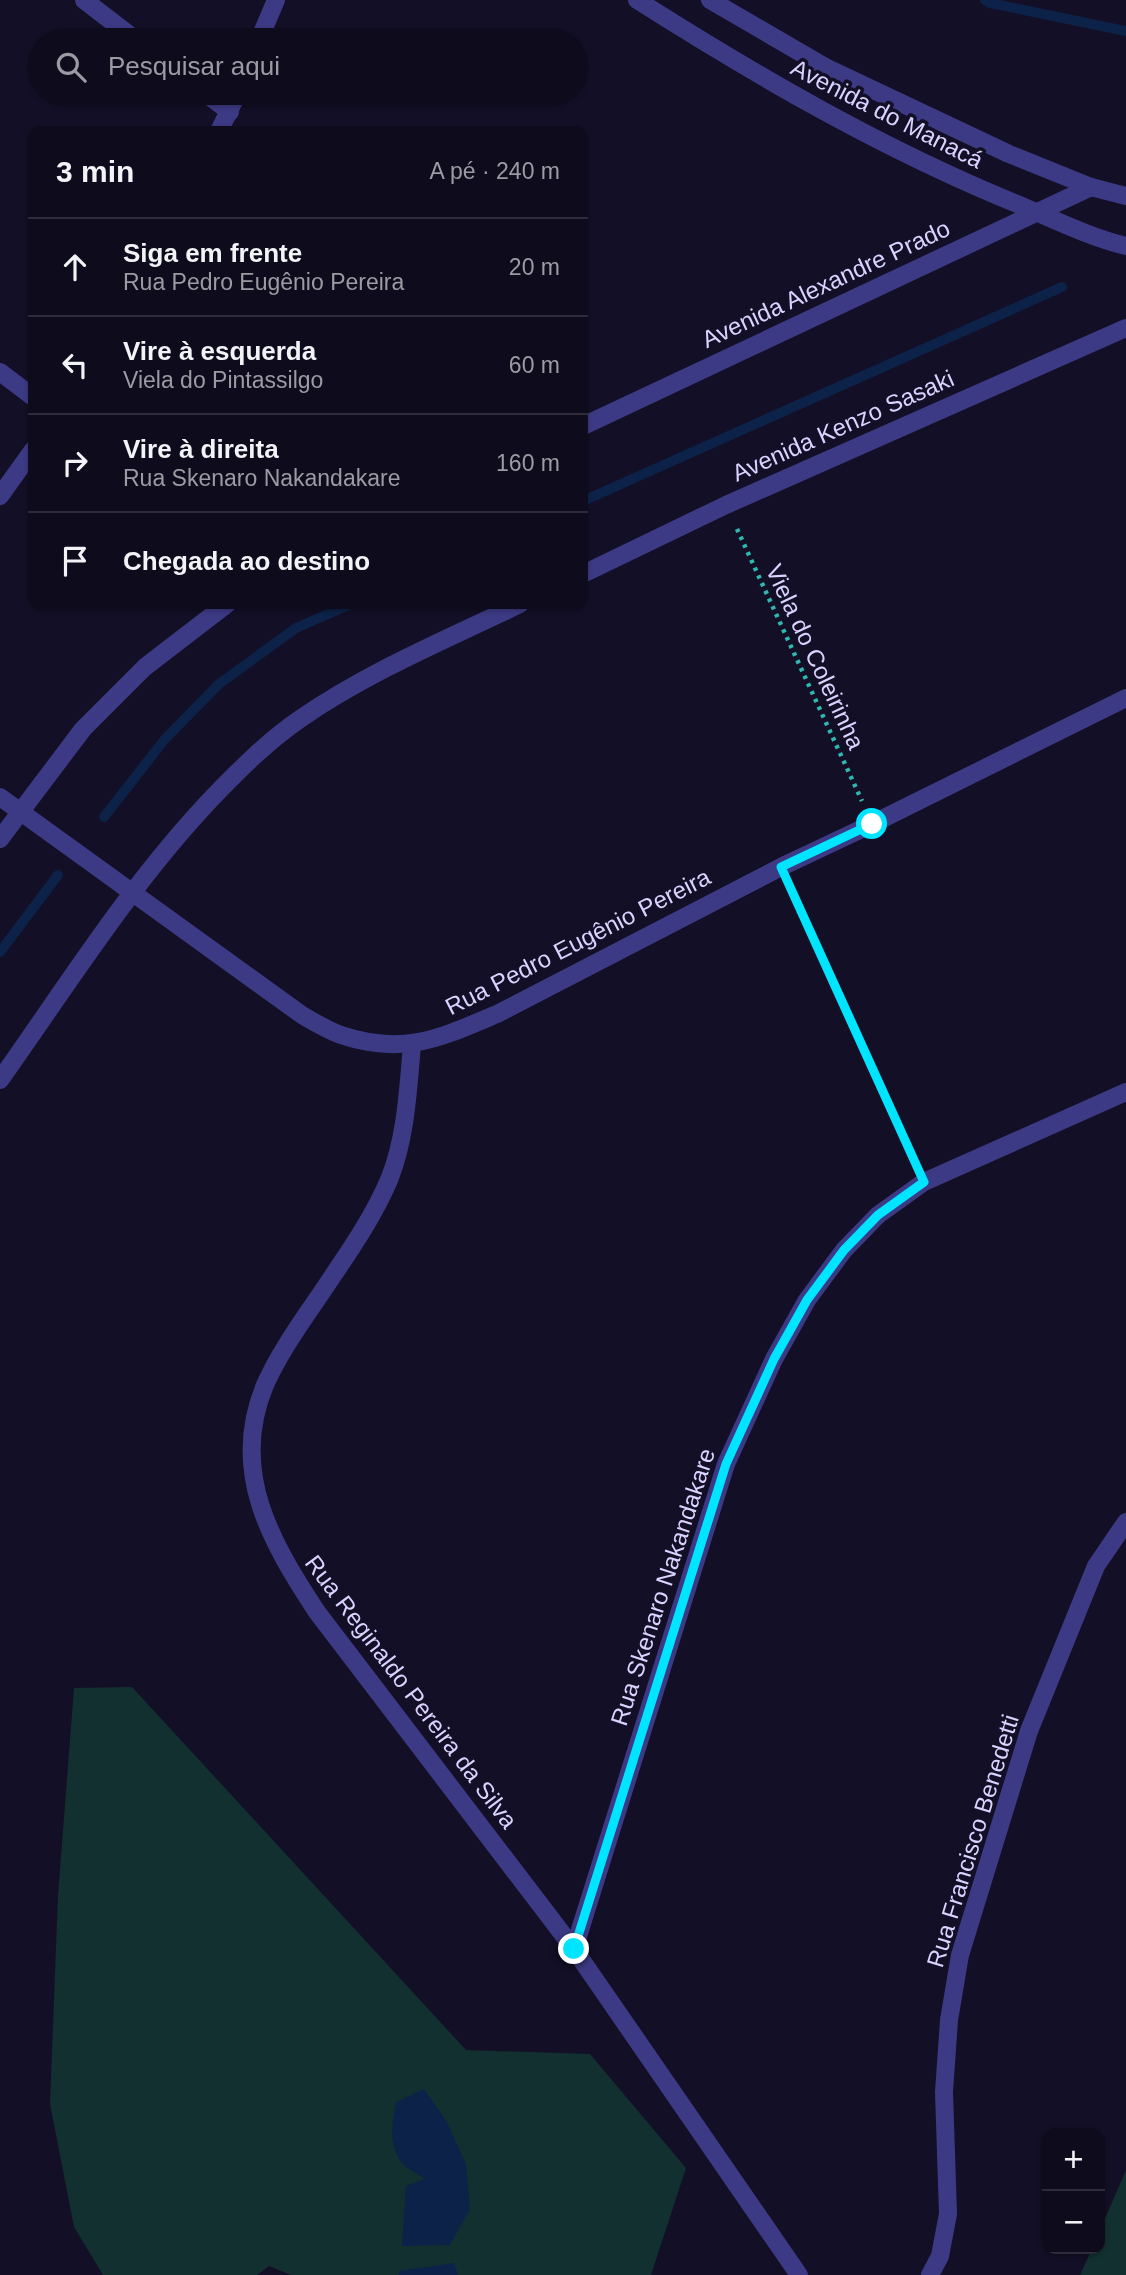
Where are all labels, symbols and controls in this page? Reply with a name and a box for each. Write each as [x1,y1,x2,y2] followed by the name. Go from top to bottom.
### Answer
[28,28,588,105] search box
[52,48,90,86] icon: search
[108,51,280,81] text: Pesquisar aqui
[787,53,988,174] street label: Avenida do Manacá
[56,155,134,188] text: 3 min
[430,158,560,184] text: A pé · 240 m
[698,214,954,353] street label: Avenida Alexandre Prado
[123,238,302,268] text: Siga em frente
[56,248,94,286] icon: ahead
[509,254,560,280] text: 20 m
[123,269,404,295] text: Rua Pedro Eugênio Pereira
[123,336,316,366] text: Vire à esquerda
[56,346,94,384] icon: left
[509,352,560,378] text: 60 m
[728,364,958,487] street label: Avenida Kenzo Sasaki
[123,367,323,393] text: Viela do Pintassilgo
[123,434,279,464] text: Vire à direita
[56,444,94,482] icon: right
[496,450,560,476] text: 160 m
[123,465,400,491] text: Rua Skenaro Nakandakare
[56,542,94,580] icon: arrive
[123,546,370,576] text: Chegada ao destino
[761,560,870,754] street label: Viela do Coleirinha
[856,808,887,839] route start
[441,863,715,1020] street label: Rua Pedro Eugênio Pereira
[605,1445,720,1729] street label: Rua Skenaro Nakandakare
[300,1550,523,1834] street label: Rua Reginaldo Pereira da Silva
[921,1711,1024,1970] street label: Rua Francisco Benedetti
[558,1933,589,1964] route end
[1042,2128,1105,2254] map controls
[1042,2128,1105,2191] button: +
[1042,2191,1105,2254] button: −

